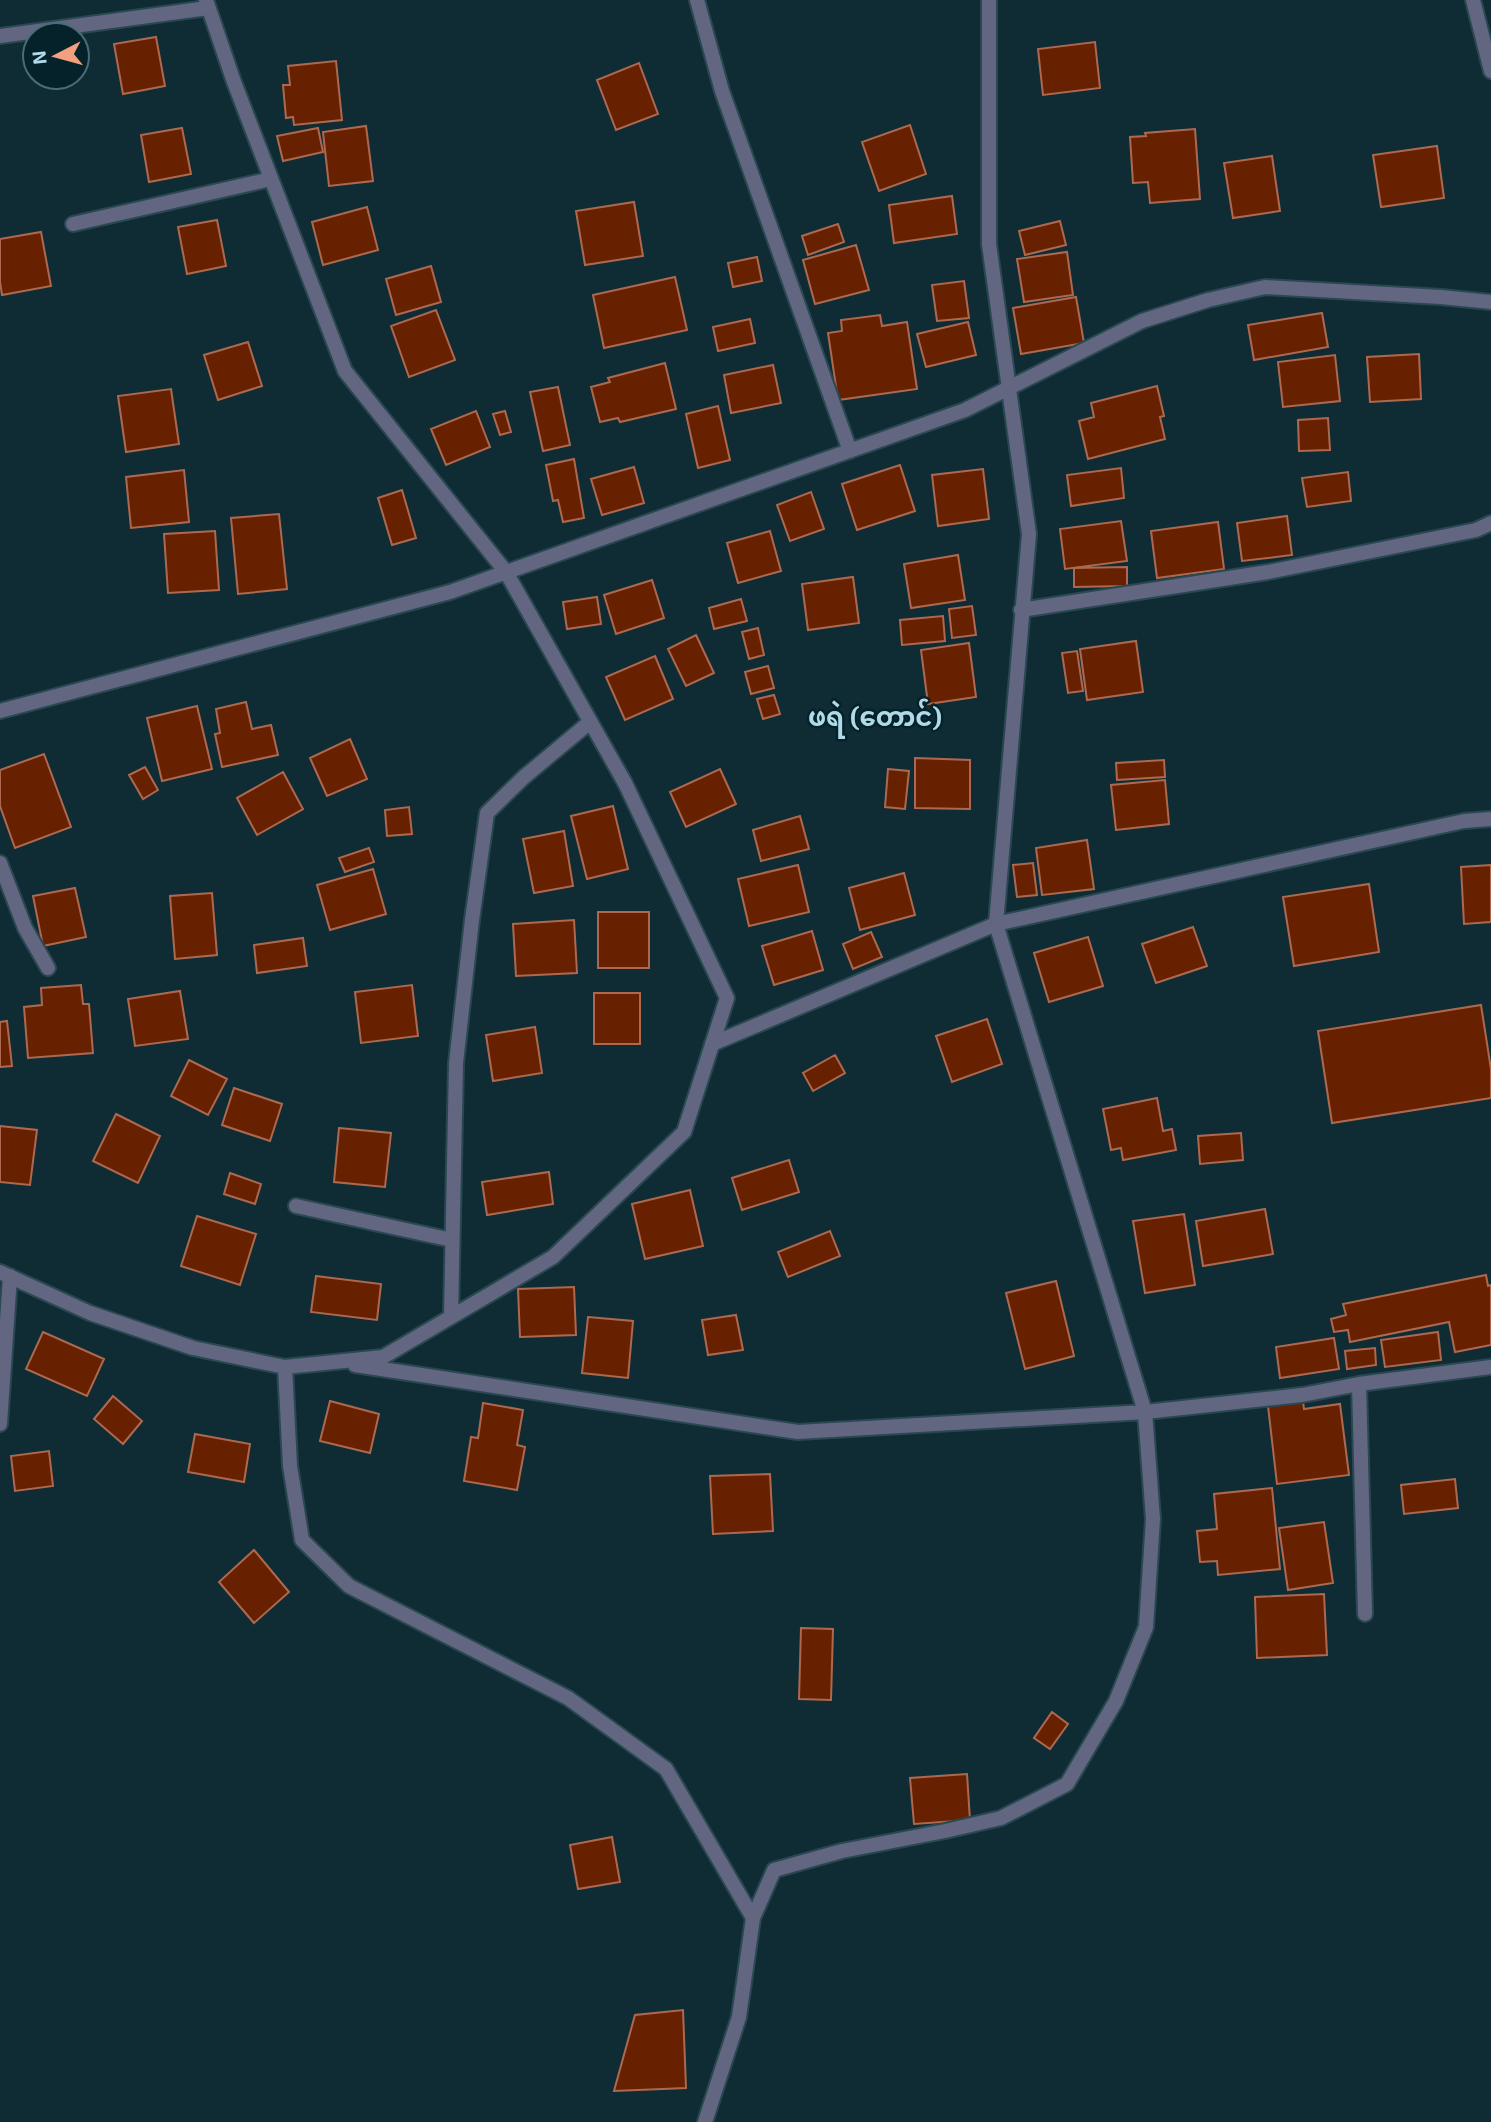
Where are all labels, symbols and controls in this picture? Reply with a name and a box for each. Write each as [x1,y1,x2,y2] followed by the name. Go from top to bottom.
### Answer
[21,21,91,91] north arrow
[26,50,51,66] text: N
[808,698,942,739] district label: ဖရဲ (တောင်)

